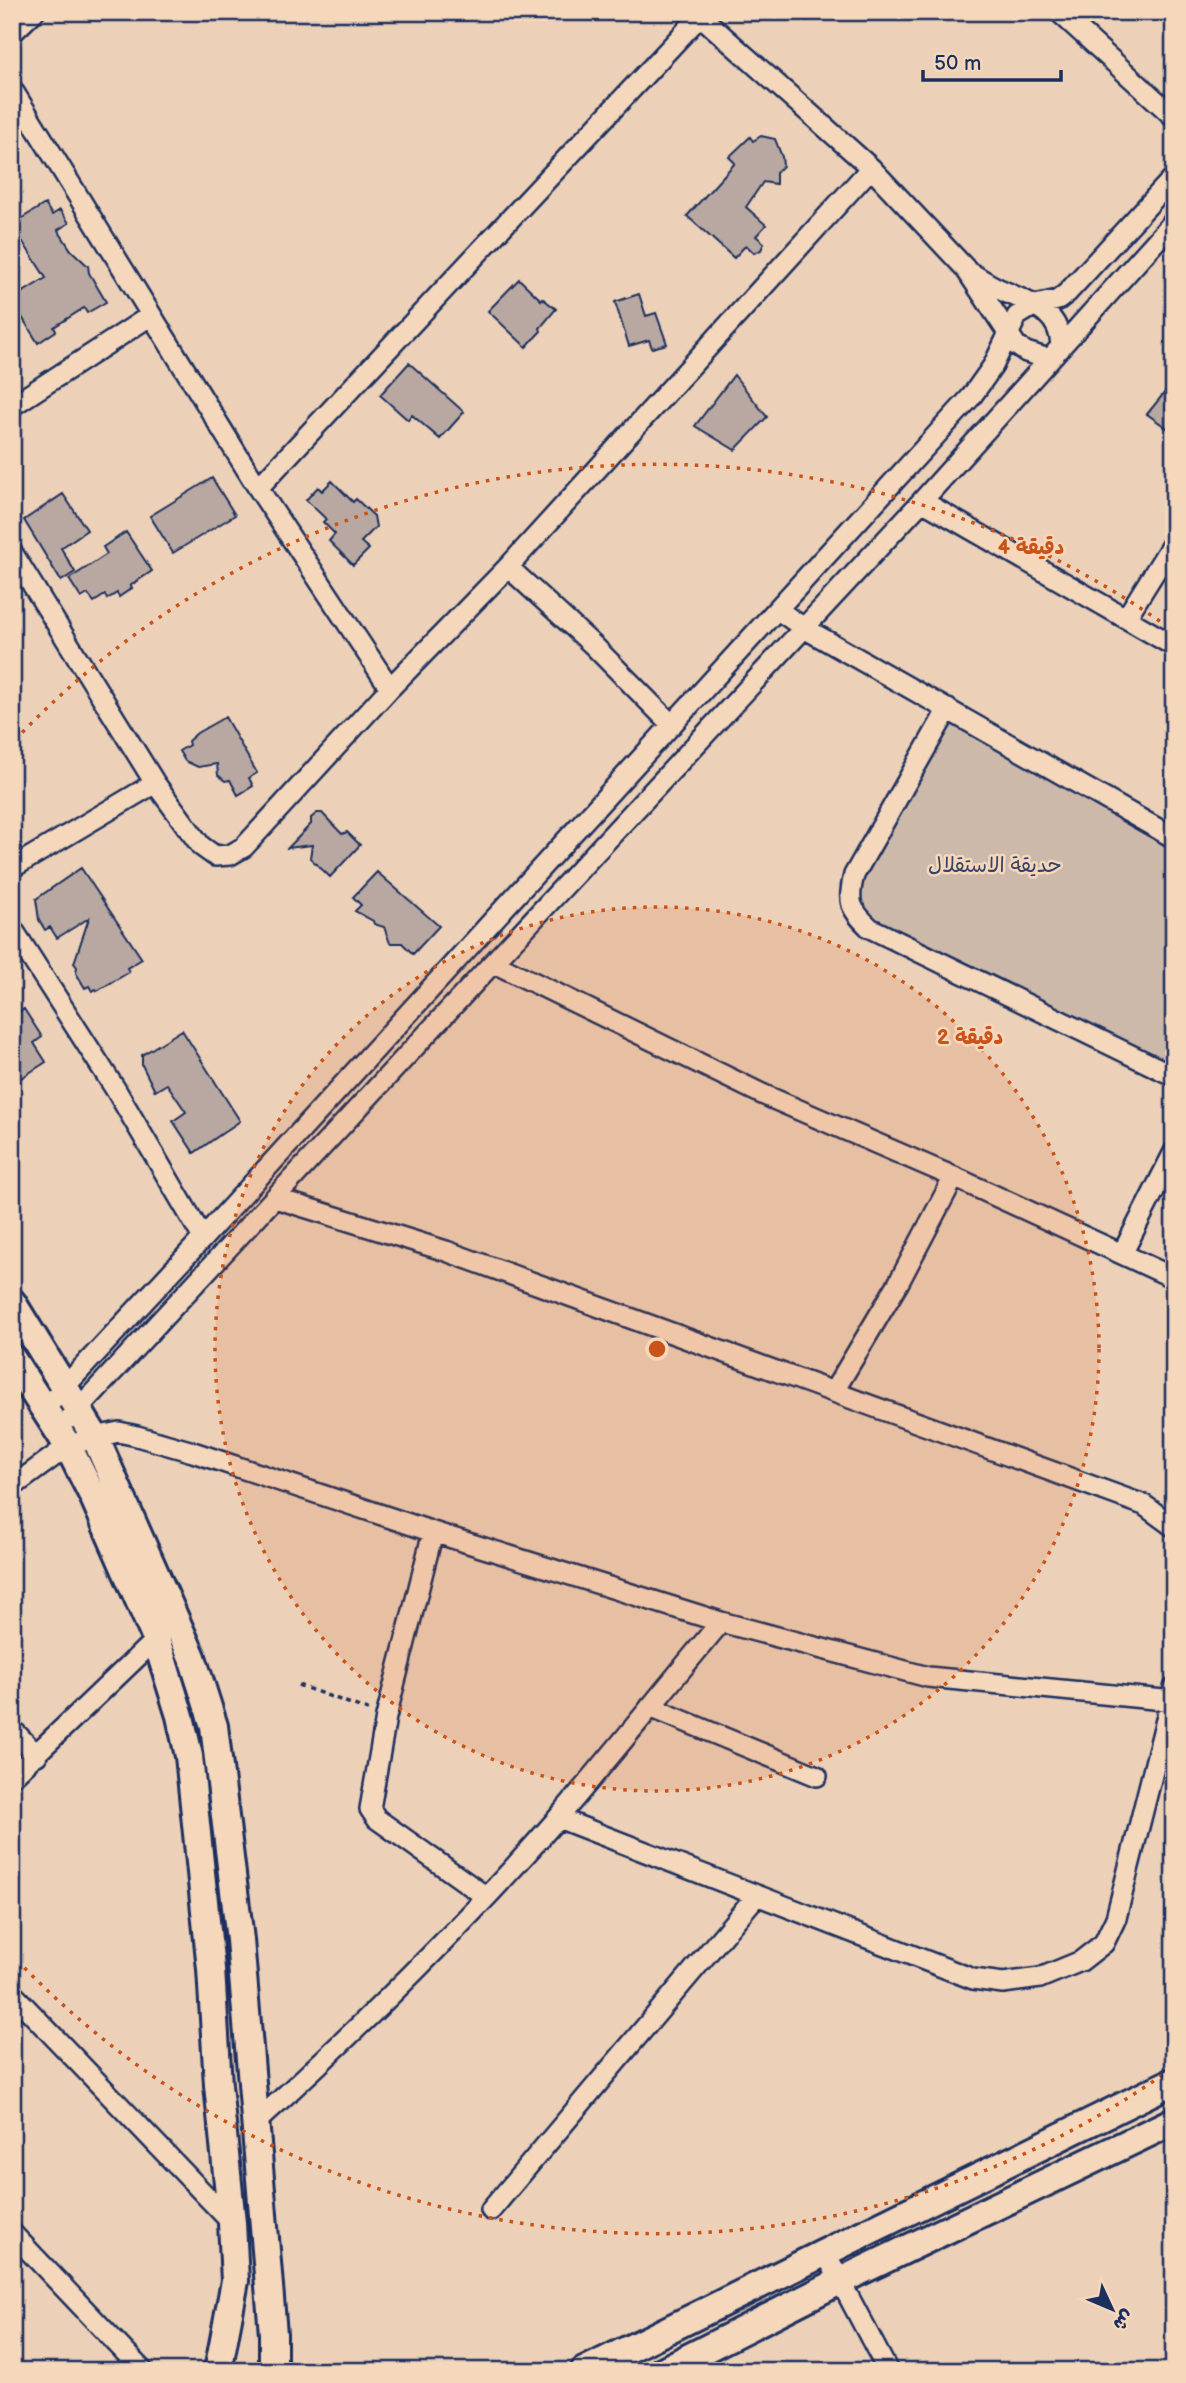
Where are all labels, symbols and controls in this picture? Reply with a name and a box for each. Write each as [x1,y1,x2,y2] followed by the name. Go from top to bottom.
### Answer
[923,38,1062,82] scale bar
[934,51,981,76] text: 50 m
[998,535,1064,560] text: 4 دقيقة
[928,853,1062,878] park label: حديقة الاستقلال
[937,1025,1003,1050] text: 2 دقيقة
[645,1337,669,1361] centre of rings
[1078,2274,1148,2344] north arrow
[1108,2304,1139,2335] text: ش

